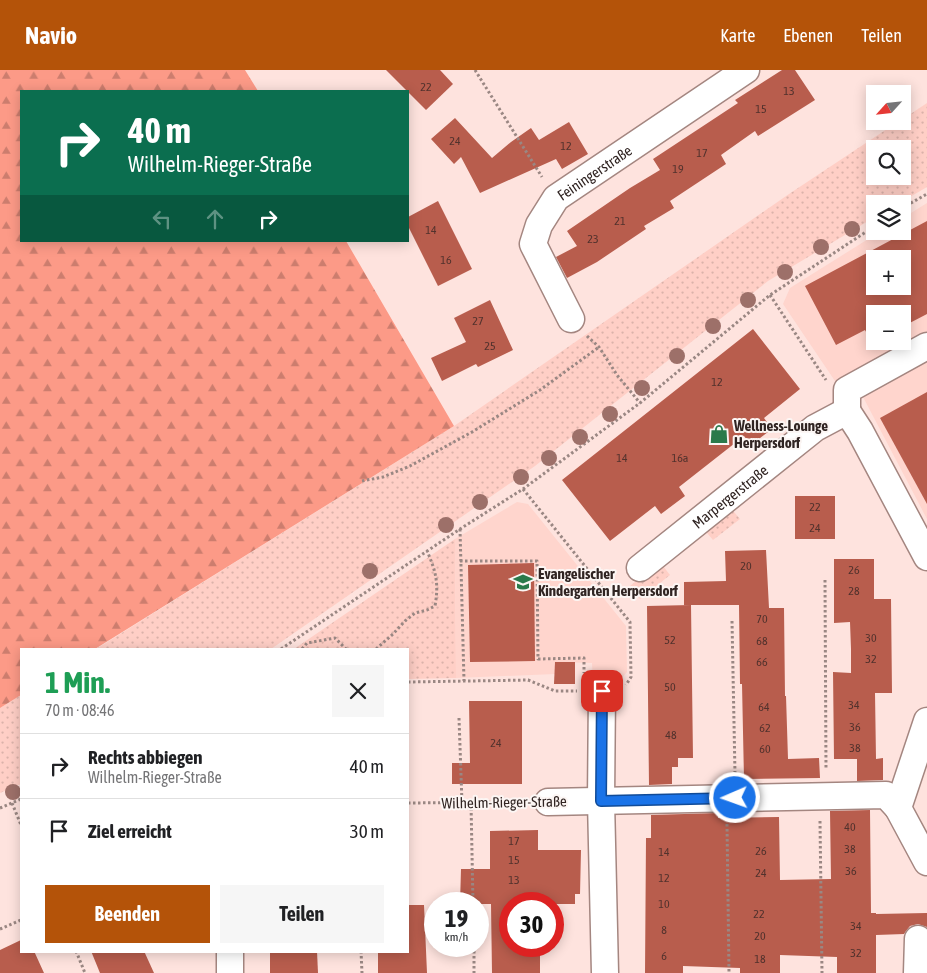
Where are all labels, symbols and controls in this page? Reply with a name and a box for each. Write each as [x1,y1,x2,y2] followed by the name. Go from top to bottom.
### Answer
[25,22,77,49] text: Navio
[720,25,755,46] text: Karte
[783,25,833,46] text: Ebenen
[861,25,902,46] text: Teilen
[420,80,432,94] house number: 22
[783,84,795,98] house number: 13
[866,85,911,130] north arrow
[866,85,911,350] map controls
[755,102,767,116] house number: 15
[45,110,110,175] icon: right
[128,110,191,150] text: 40 m
[449,134,461,148] house number: 24
[560,139,572,153] house number: 12
[866,140,911,185] button: search
[554,141,635,203] street label: Feiningerstraße
[696,146,708,160] house number: 17
[128,151,312,177] text: Wilhelm-Rieger-Straße
[672,162,684,176] house number: 19
[866,195,911,240] button: layers
[148,205,176,233] icon: left
[201,205,229,233] icon: ahead
[254,205,282,233] icon: right
[614,214,626,228] house number: 21
[425,223,437,237] house number: 14
[587,232,599,246] house number: 23
[866,250,911,295] button: +
[440,253,452,267] house number: 16
[866,305,911,350] button: −
[472,314,484,328] house number: 27
[484,339,496,353] house number: 25
[711,375,723,389] house number: 12
[733,417,828,451] place label: Wellness-Lounge Herpersdorf
[708,423,730,445] shop icon: Wellness-Lounge Herpersdorf
[616,451,628,465] house number: 14
[672,451,688,465] house number: 16a
[689,461,771,531] street label: Marpergerstraße
[809,500,821,514] house number: 22
[809,521,821,535] house number: 24
[740,559,752,573] house number: 20
[848,563,860,577] house number: 26
[538,565,679,599] place label: Evangelischer Kindergarten Herpersdorf
[512,571,534,593] school or university icon: Evangelischer Kindergarten Herpersdorf
[848,584,860,598] house number: 28
[756,612,768,626] house number: 70
[865,631,877,645] house number: 30
[664,633,676,647] house number: 52
[756,634,768,648] house number: 68
[865,652,877,666] house number: 32
[756,655,768,669] house number: 66
[45,665,110,699] text: 1 Min.
[332,665,384,717] button: close
[581,670,623,712] pin
[588,677,616,705] icon: arrive
[664,680,676,694] house number: 50
[848,698,860,712] house number: 34
[758,700,770,714] house number: 64
[45,701,115,719] text: 70 m · 08:46
[849,720,861,734] house number: 36
[759,721,771,735] house number: 62
[665,728,677,742] house number: 48
[490,736,502,750] house number: 24
[849,741,861,755] house number: 38
[759,742,771,756] house number: 60
[88,746,203,768] text: Rechts abbiegen
[45,752,73,780] icon: right
[350,755,384,777] text: 40 m
[88,768,222,786] text: Wilhelm-Rieger-Straße
[708,771,760,823] position arrow
[441,792,567,812] street label: Wilhelm-Rieger-Straße
[45,817,73,845] icon: arrive
[88,820,172,842] text: Ziel erreicht
[350,820,384,842] text: 30 m
[844,820,856,834] house number: 40
[508,834,520,848] house number: 17
[844,842,856,856] house number: 38
[755,844,767,858] house number: 26
[658,845,670,859] house number: 14
[508,853,520,867] house number: 15
[845,864,857,878] house number: 36
[755,866,767,880] house number: 24
[658,871,670,885] house number: 12
[508,873,520,887] house number: 13
[45,885,210,943] button: Beenden
[220,885,384,943] button: Teilen
[499,892,564,957] speed limit sign: 30
[658,897,670,911] house number: 10
[445,904,468,932] text: 19
[753,907,765,921] house number: 22
[850,919,862,933] house number: 34
[661,923,667,937] house number: 8
[754,929,766,943] house number: 20
[445,930,468,944] text: km/h
[850,946,862,960] house number: 32
[661,949,667,963] house number: 6
[754,952,766,966] house number: 18

